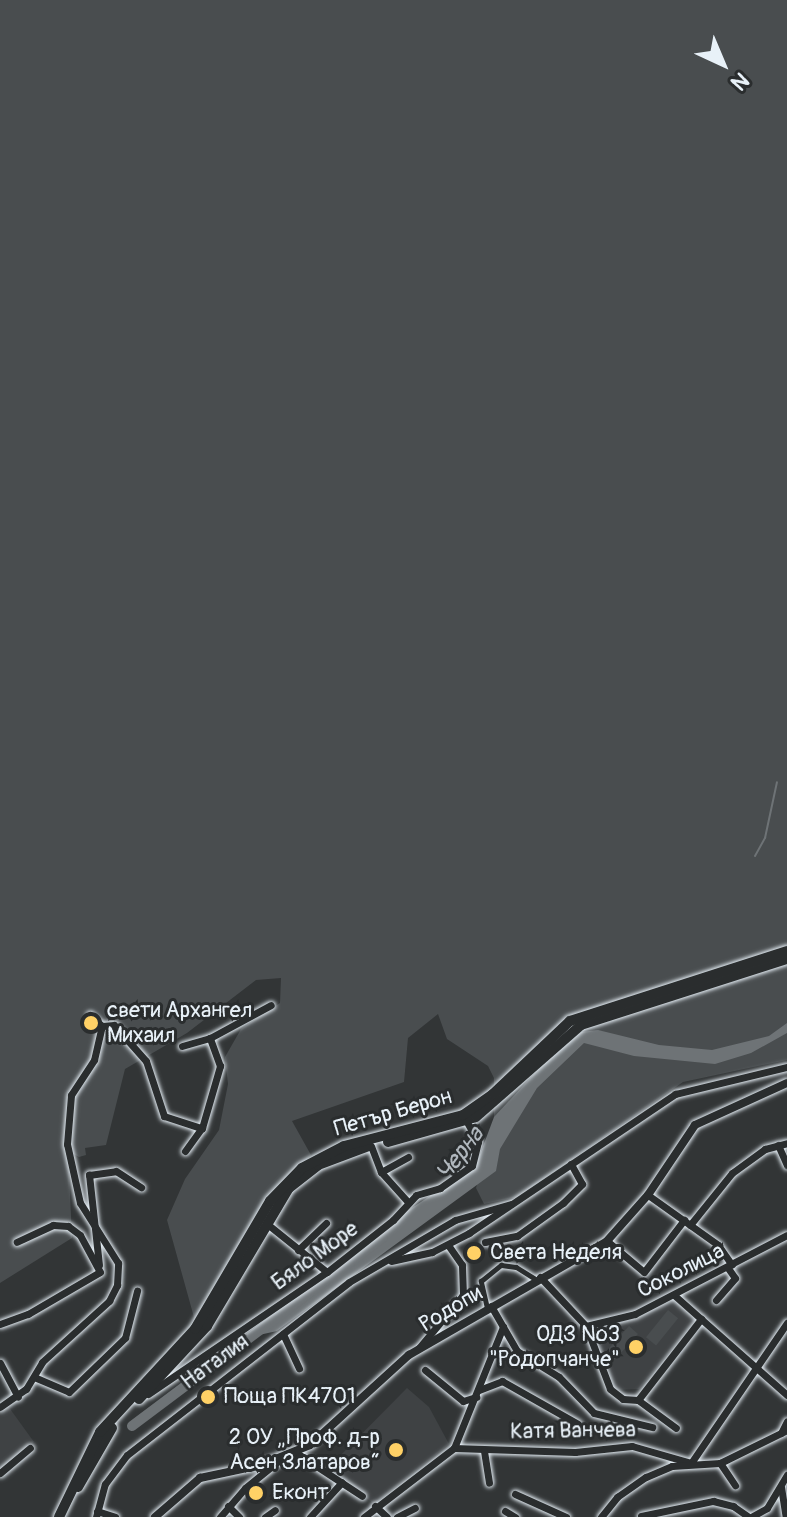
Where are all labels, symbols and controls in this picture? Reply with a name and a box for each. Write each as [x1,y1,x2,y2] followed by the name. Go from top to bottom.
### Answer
[683,24,763,104] north arrow
[725,66,755,97] text: N
[107,997,252,1048] place label: свети Архангел Михаил
[82,1014,100,1032] marker: свети Архангел Михаил
[331,1084,455,1142] street label: Петър Берон
[430,1121,490,1187] water label: Черна
[267,1216,363,1296] street label: Бяло Море
[633,1238,729,1304] street label: Соколица
[490,1240,622,1266] place label: Света Неделя
[465,1244,483,1262] marker: Света Неделя
[415,1280,487,1338] street label: Родопи
[489,1321,620,1372] place label: ОДЗ №3 "Родопчанче"
[176,1329,254,1395] street label: Наталия
[627,1338,645,1356] marker: ОДЗ №3 "Родопчанче"
[224,1384,356,1410] place label: Поща ПК4701
[199,1388,217,1406] marker: Поща ПК4701
[510,1417,636,1445] street label: Катя Ванчева
[229,1424,380,1476] place label: 2 ОУ „Проф. д-р Асен Златаров“
[387,1441,405,1459] marker: 2 ОУ „Проф. д-р Асен Златаров“
[272,1480,329,1506] place label: Еконт
[247,1484,265,1502] marker: Еконт

